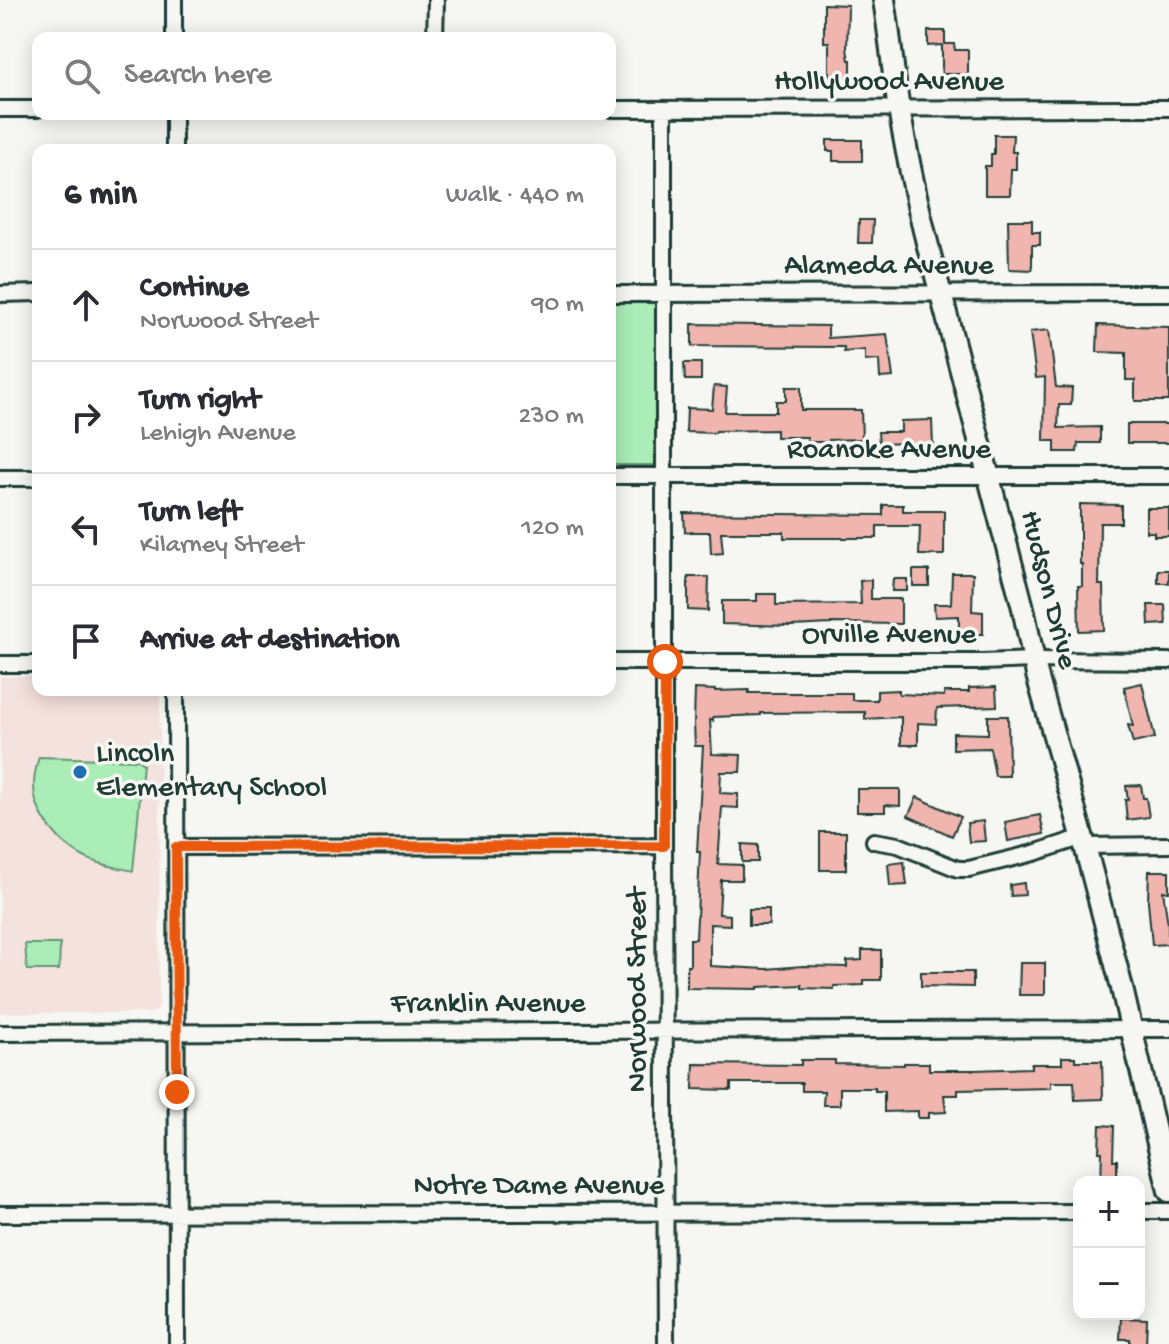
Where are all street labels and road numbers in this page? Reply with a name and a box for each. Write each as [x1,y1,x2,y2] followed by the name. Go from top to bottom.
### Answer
[774,66,1004,101] street label: Hollywood Avenue
[784,250,994,285] street label: Alameda Avenue
[787,434,991,469] street label: Roanoke Avenue
[1010,507,1084,673] street label: Hudson Drive
[802,619,977,654] street label: Orville Avenue
[622,885,657,1092] street label: Norwood Street
[390,988,586,1023] street label: Franklin Avenue
[414,1170,665,1205] street label: Notre Dame Avenue

